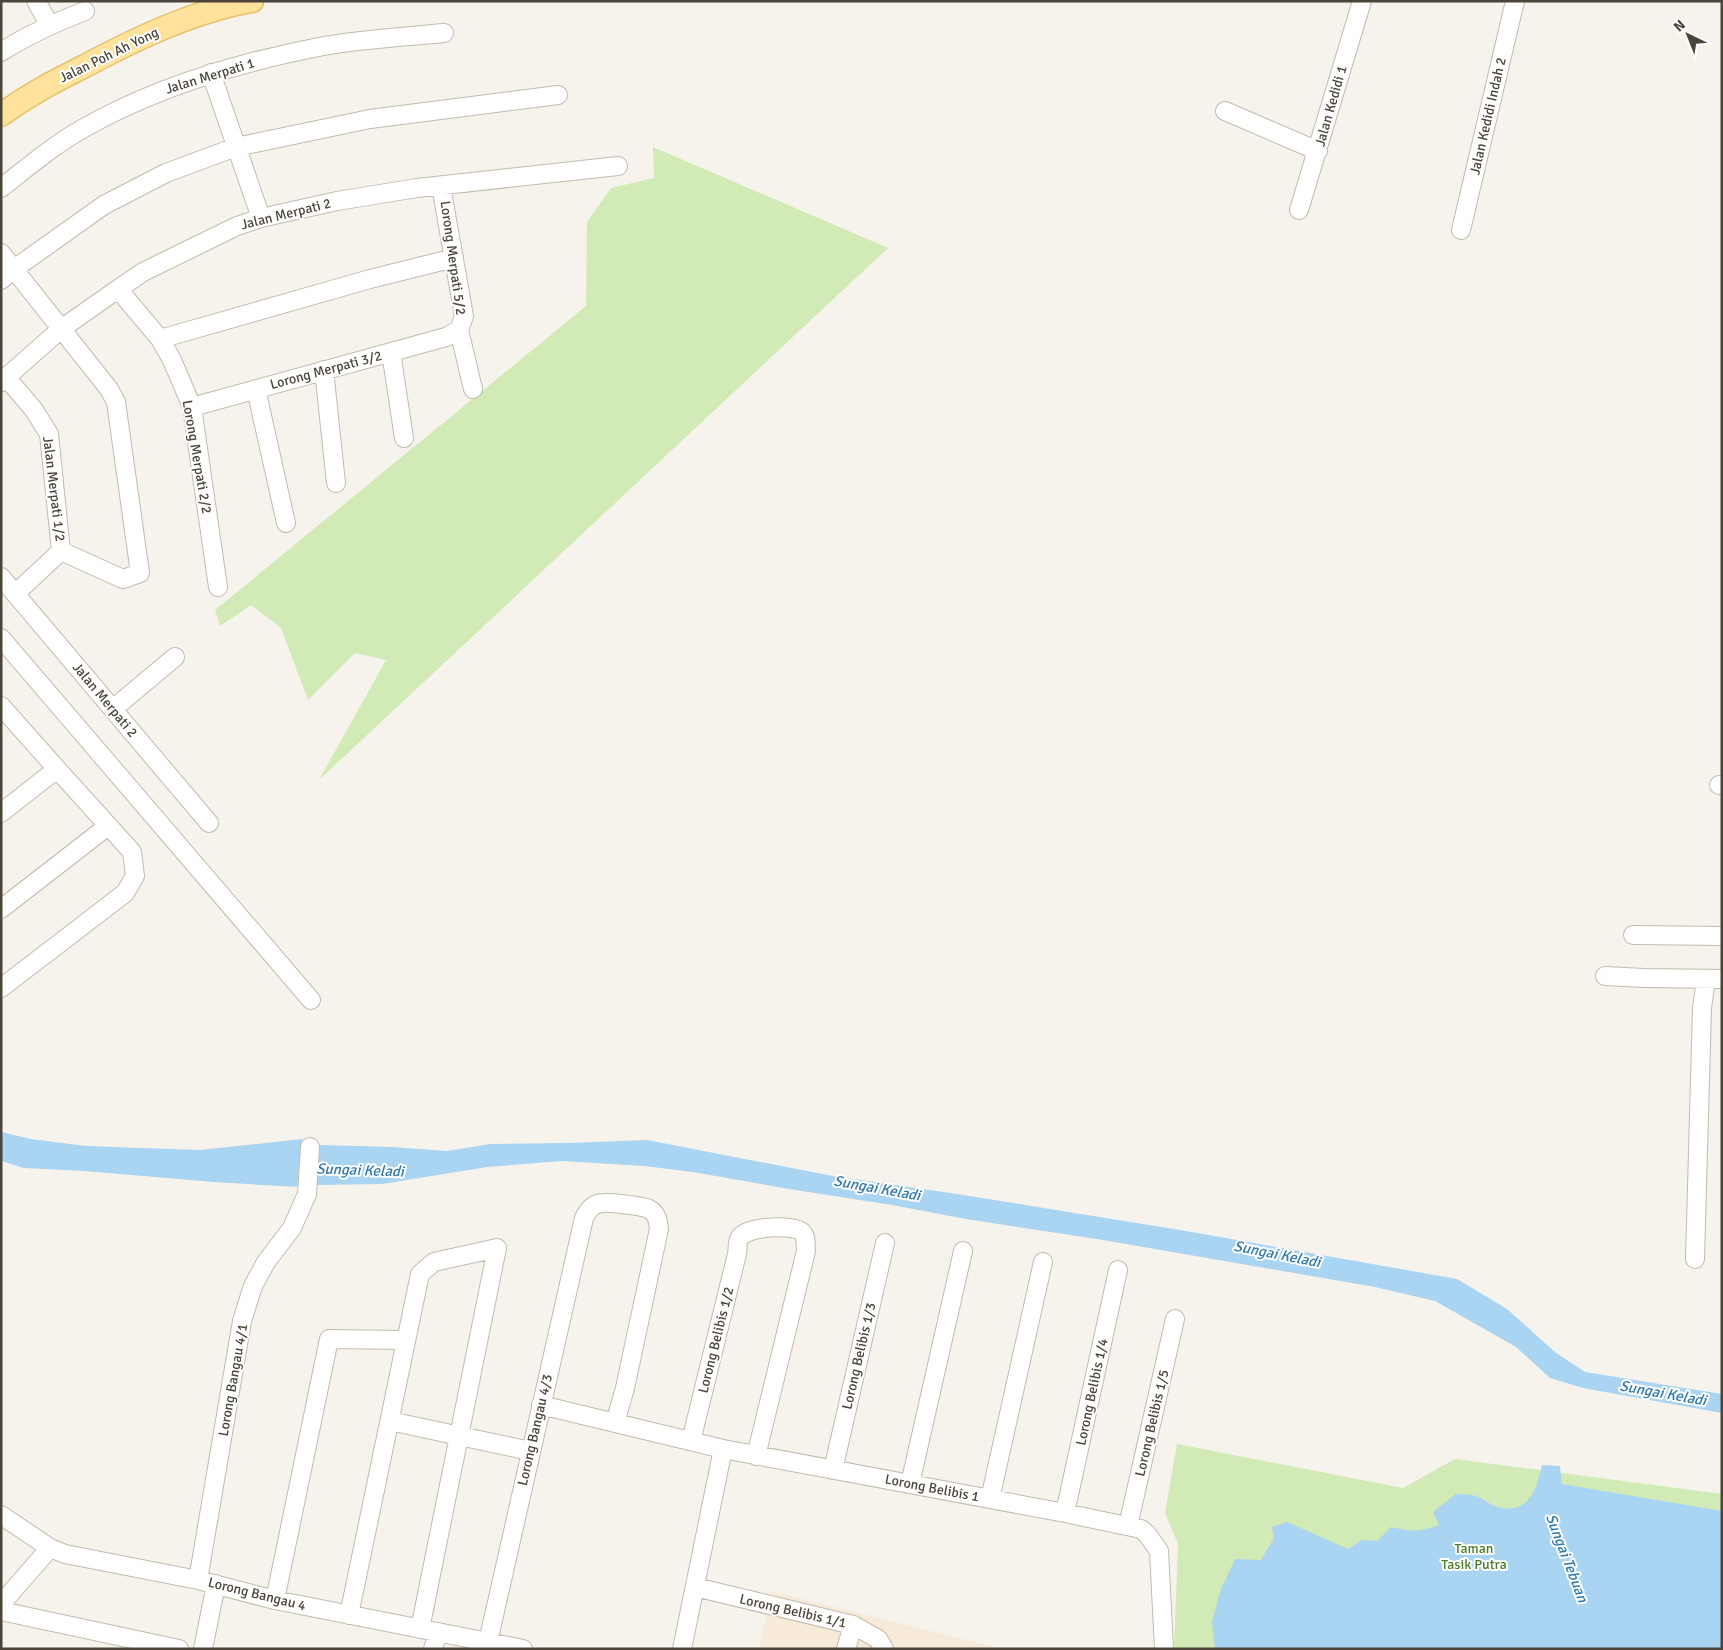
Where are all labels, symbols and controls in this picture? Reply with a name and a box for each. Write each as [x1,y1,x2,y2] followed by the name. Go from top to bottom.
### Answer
[1663,10,1713,60] north arrow
[1670,16,1689,35] text: N
[57,24,161,86] street label: Jalan Poh Ah Yong
[163,54,257,98] street label: Jalan Merpati 1
[1466,56,1510,176] street label: Jalan Kedidi Indah 2
[1311,64,1351,148] street label: Jalan Kedidi 1
[239,195,333,233] street label: Jalan Merpati 2
[437,200,469,316] street label: Lorong Merpati 5/2
[268,347,384,393] street label: Lorong Merpati 3/2
[179,399,215,515] street label: Lorong Merpati 2/2
[39,436,69,542] street label: Jalan Merpati 1/2
[69,659,141,741] street label: Jalan Merpati 2
[316,1159,406,1181] water label: Sungai Keladi
[832,1172,924,1205] water label: Sungai Keladi
[1232,1237,1324,1272] water label: Sungai Keladi
[695,1285,737,1395] street label: Lorong Belibis 1/2
[838,1301,880,1411] street label: Lorong Belibis 1/3
[215,1322,251,1438] street label: Lorong Bangau 4/1
[1072,1336,1112,1447] street label: Lorong Belibis 1/4
[1131,1368,1173,1478] street label: Lorong Belibis 1/5
[514,1373,556,1487] street label: Lorong Bangau 4/3
[1618,1377,1710,1410] water label: Sungai Keladi
[883,1471,981,1505] street label: Lorong Belibis 1
[1542,1511,1592,1605] water label: Sungai Tebuan
[1441,1540,1507,1573] park label: Taman Tasik Putra
[206,1574,308,1615] street label: Lorong Bangau 4
[738,1590,848,1632] street label: Lorong Belibis 1/1

